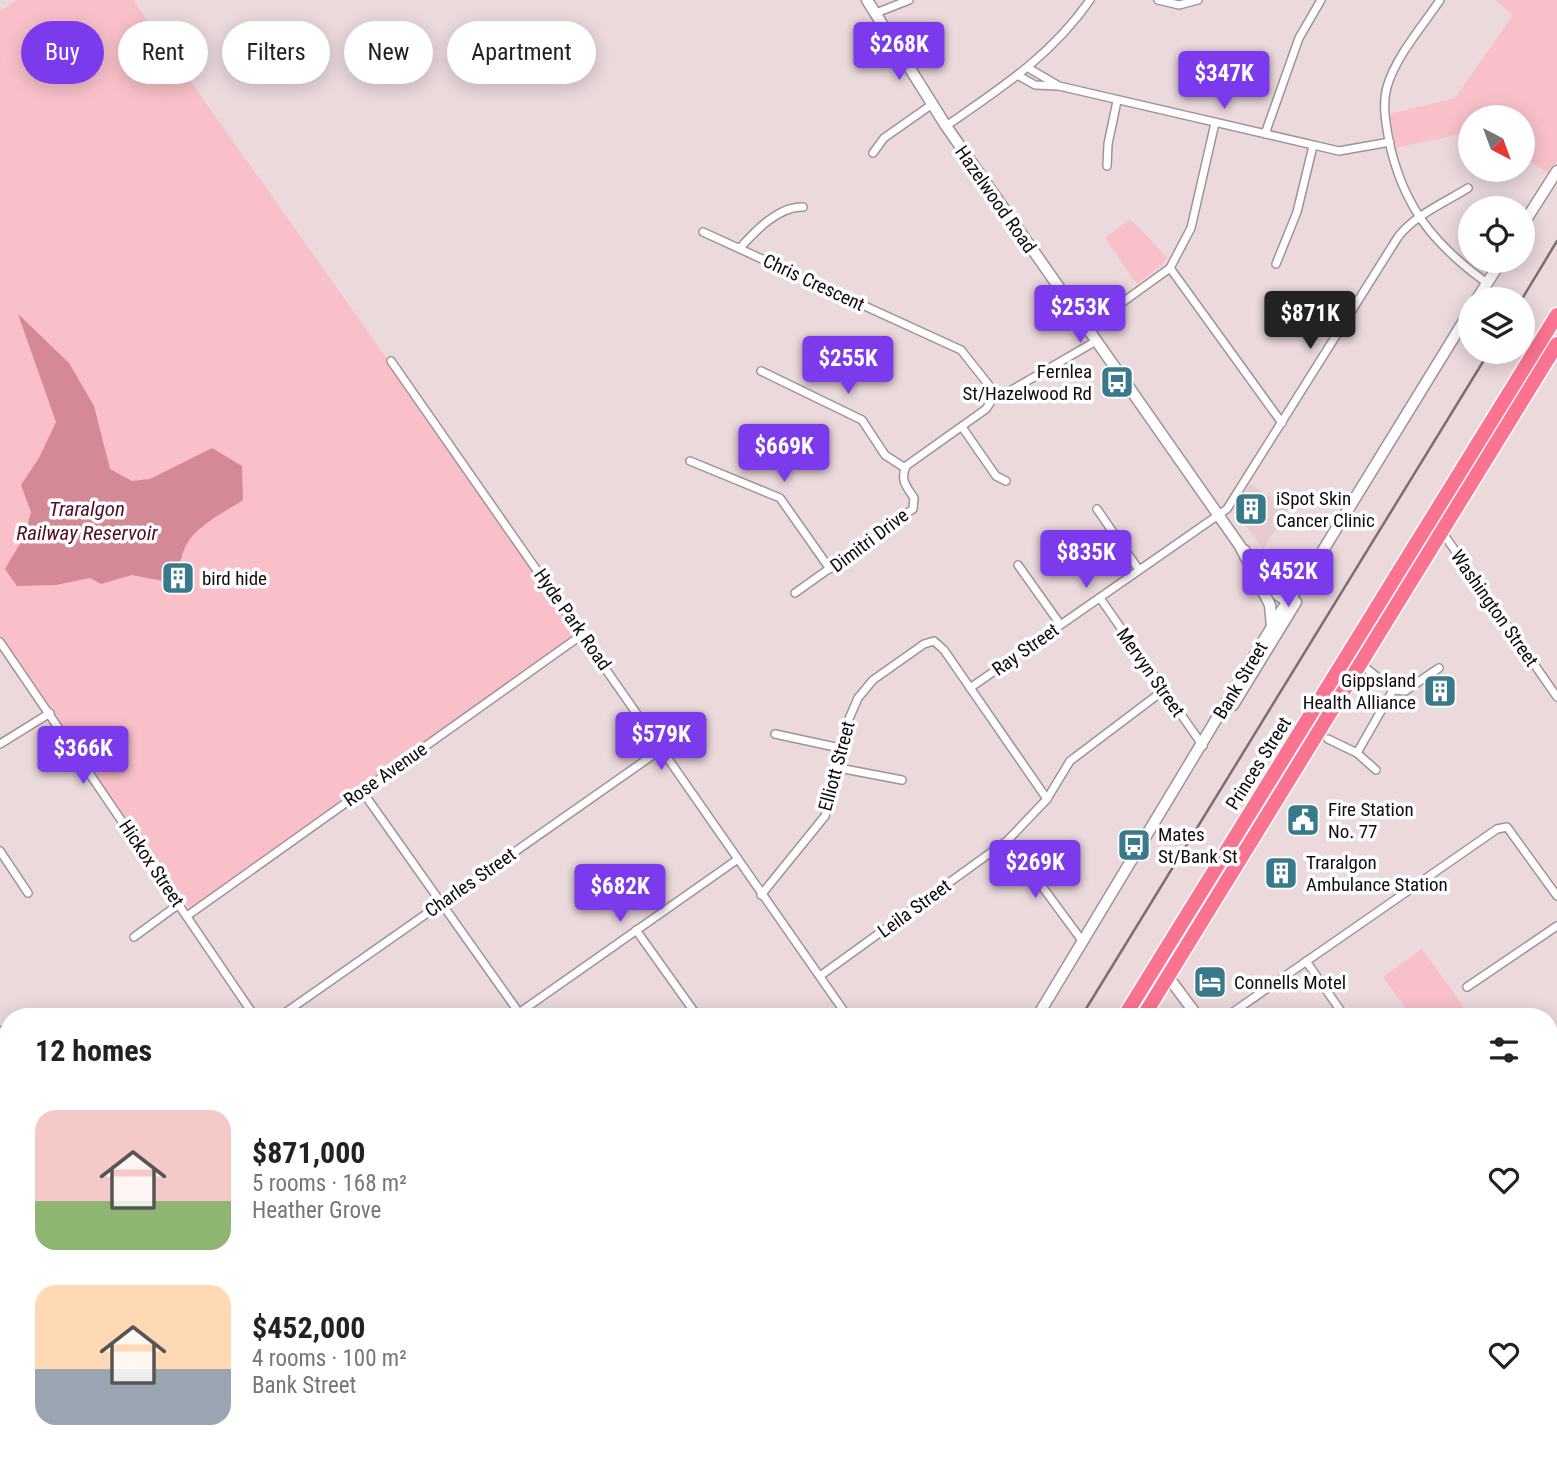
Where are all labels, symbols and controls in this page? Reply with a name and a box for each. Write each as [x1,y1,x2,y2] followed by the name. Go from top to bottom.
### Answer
[21,21,104,84] chip: Buy
[118,21,208,84] chip: Rent
[222,21,330,84] chip: Filters
[344,21,433,84] chip: New
[447,21,596,84] chip: Apartment
[850,22,948,82] pin: $268K
[869,31,929,58] text: $268K
[1175,52,1273,111] pin: $347K
[1194,60,1254,87] text: $347K
[1458,105,1535,182] north arrow
[1458,105,1535,364] map controls
[950,141,1041,257] street label: Hazelwood Road
[1458,196,1535,273] button: locate
[759,249,868,316] street label: Chris Crescent
[1031,286,1129,345] pin: $253K
[1458,287,1535,364] button: layers
[1261,292,1359,351] pin: $871K
[1050,294,1110,321] text: $253K
[1280,300,1340,327] text: $871K
[799,336,897,396] pin: $255K
[818,345,878,372] text: $255K
[962,360,1092,405] place label: Fernlea St/Hazelwood Rd
[1098,363,1136,401] bus stop icon: Fernlea St/Hazelwood Rd
[735,424,833,484] pin: $669K
[754,433,814,460] text: $669K
[1276,487,1375,532] place label: iSpot Skin Cancer Clinic
[1232,490,1270,528] building icon: iSpot Skin Cancer Clinic
[16,497,158,545] water label: Traralgon Railway Reservoir
[826,504,913,577] street label: Dimitri Drive
[1037,530,1135,590] pin: $835K
[1056,539,1116,566] text: $835K
[1446,546,1543,671] street label: Washington Street
[1239,550,1337,609] pin: $452K
[1258,558,1318,585] text: $452K
[159,559,197,597] building icon: bird hide
[529,564,616,674] street label: Hyde Park Road
[202,567,267,590] place label: bird hide
[988,618,1063,681] street label: Ray Street
[1112,623,1190,721] street label: Mervyn Street
[1208,637,1272,723] street label: Bank Street
[1303,669,1416,714] place label: Gippsland Health Alliance
[1421,672,1459,710] building icon: Gippsland Health Alliance
[612,712,710,772] pin: $579K
[1221,713,1296,814] street label: Princes Street
[813,719,860,814] street label: Elliott Street
[631,721,691,748] text: $579K
[34,726,132,786] pin: $366K
[53,735,113,762] text: $366K
[339,737,431,811] street label: Rose Avenue
[1328,798,1414,843] place label: Fire Station No. 77
[1284,801,1322,839] public building icon: Fire Station No. 77
[114,815,189,911] street label: Hickox Street
[1158,823,1238,868] place label: Mates St/Bank St
[1115,826,1153,864] bus stop icon: Mates St/Bank St
[986,841,1084,900] pin: $269K
[420,843,520,922] street label: Charles Street
[1005,849,1065,876] text: $269K
[1306,851,1448,896] place label: Traralgon Ambulance Station
[1262,854,1300,892] building icon: Traralgon Ambulance Station
[571,864,669,924] pin: $682K
[590,873,650,900] text: $682K
[873,874,955,943] street label: Leila Street
[1191,963,1229,1001] hotel icon: Connells Motel
[1234,971,1346,994] place label: Connells Motel
[1485,1031,1523,1069] icon: filters
[35,1033,152,1068] text: 12 homes
[252,1135,365,1170] text: $871,000
[91,1138,175,1222] icon: home
[1485,1161,1523,1199] icon: heart
[252,1170,407,1197] text: 5 rooms · 168 m²
[252,1197,381,1224] text: Heather Grove
[252,1310,365,1345] text: $452,000
[91,1313,175,1397] icon: home
[1485,1336,1523,1374] icon: heart
[252,1345,407,1372] text: 4 rooms · 100 m²
[252,1372,356,1399] text: Bank Street

